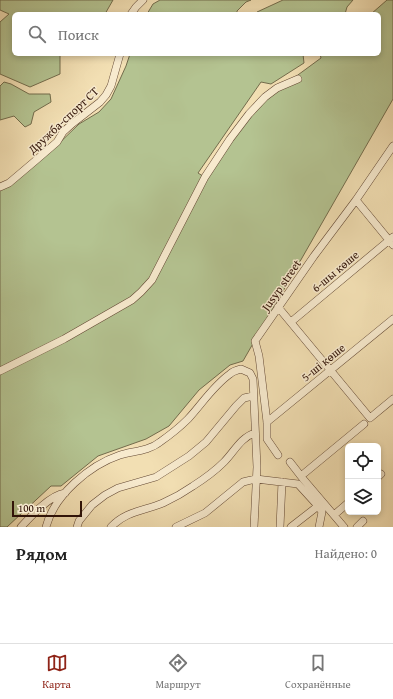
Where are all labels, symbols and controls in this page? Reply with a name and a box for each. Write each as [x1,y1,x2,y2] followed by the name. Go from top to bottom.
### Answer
[12,12,381,56] search box
[26,23,48,45] icon: search
[58,24,99,45] text: Поиск
[23,82,102,158] street label: Дружба-спорт СТ
[308,246,363,296] street label: 6-шы көше
[256,255,305,316] street label: Jusyp street
[297,339,349,385] street label: 5-ші көше
[345,443,381,515] map controls
[345,443,381,479] button: locate
[345,479,381,515] button: layers
[12,499,82,518] scale bar
[18,500,45,516] text: 100 m
[16,541,67,566] text: Рядом
[315,544,377,563] text: Найдено: 0
[42,652,71,692] tab: Карта
[155,652,200,692] tab: Маршрут
[285,652,351,692] tab: Сохранённые

